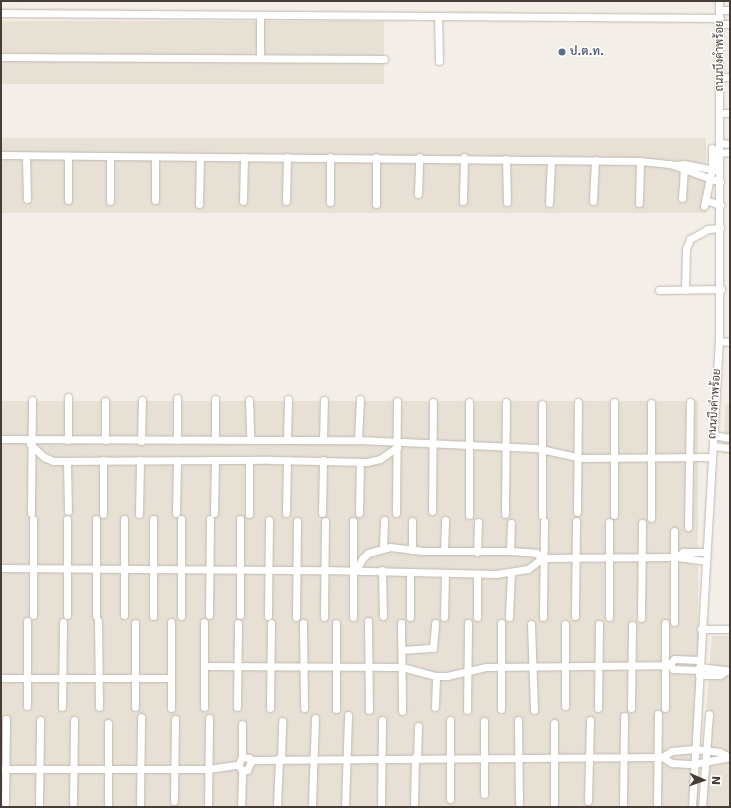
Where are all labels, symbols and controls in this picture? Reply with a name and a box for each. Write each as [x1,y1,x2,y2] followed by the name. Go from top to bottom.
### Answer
[713,21,727,91] street label: ถนนบึงคำพร้อย
[570,45,604,59] place label: ป.ต.ท.
[557,47,567,57] marker: ป.ต.ท.
[706,368,724,440] street label: ถนนบึงคำพร้อย
[683,760,723,800] north arrow
[709,776,722,785] text: N

